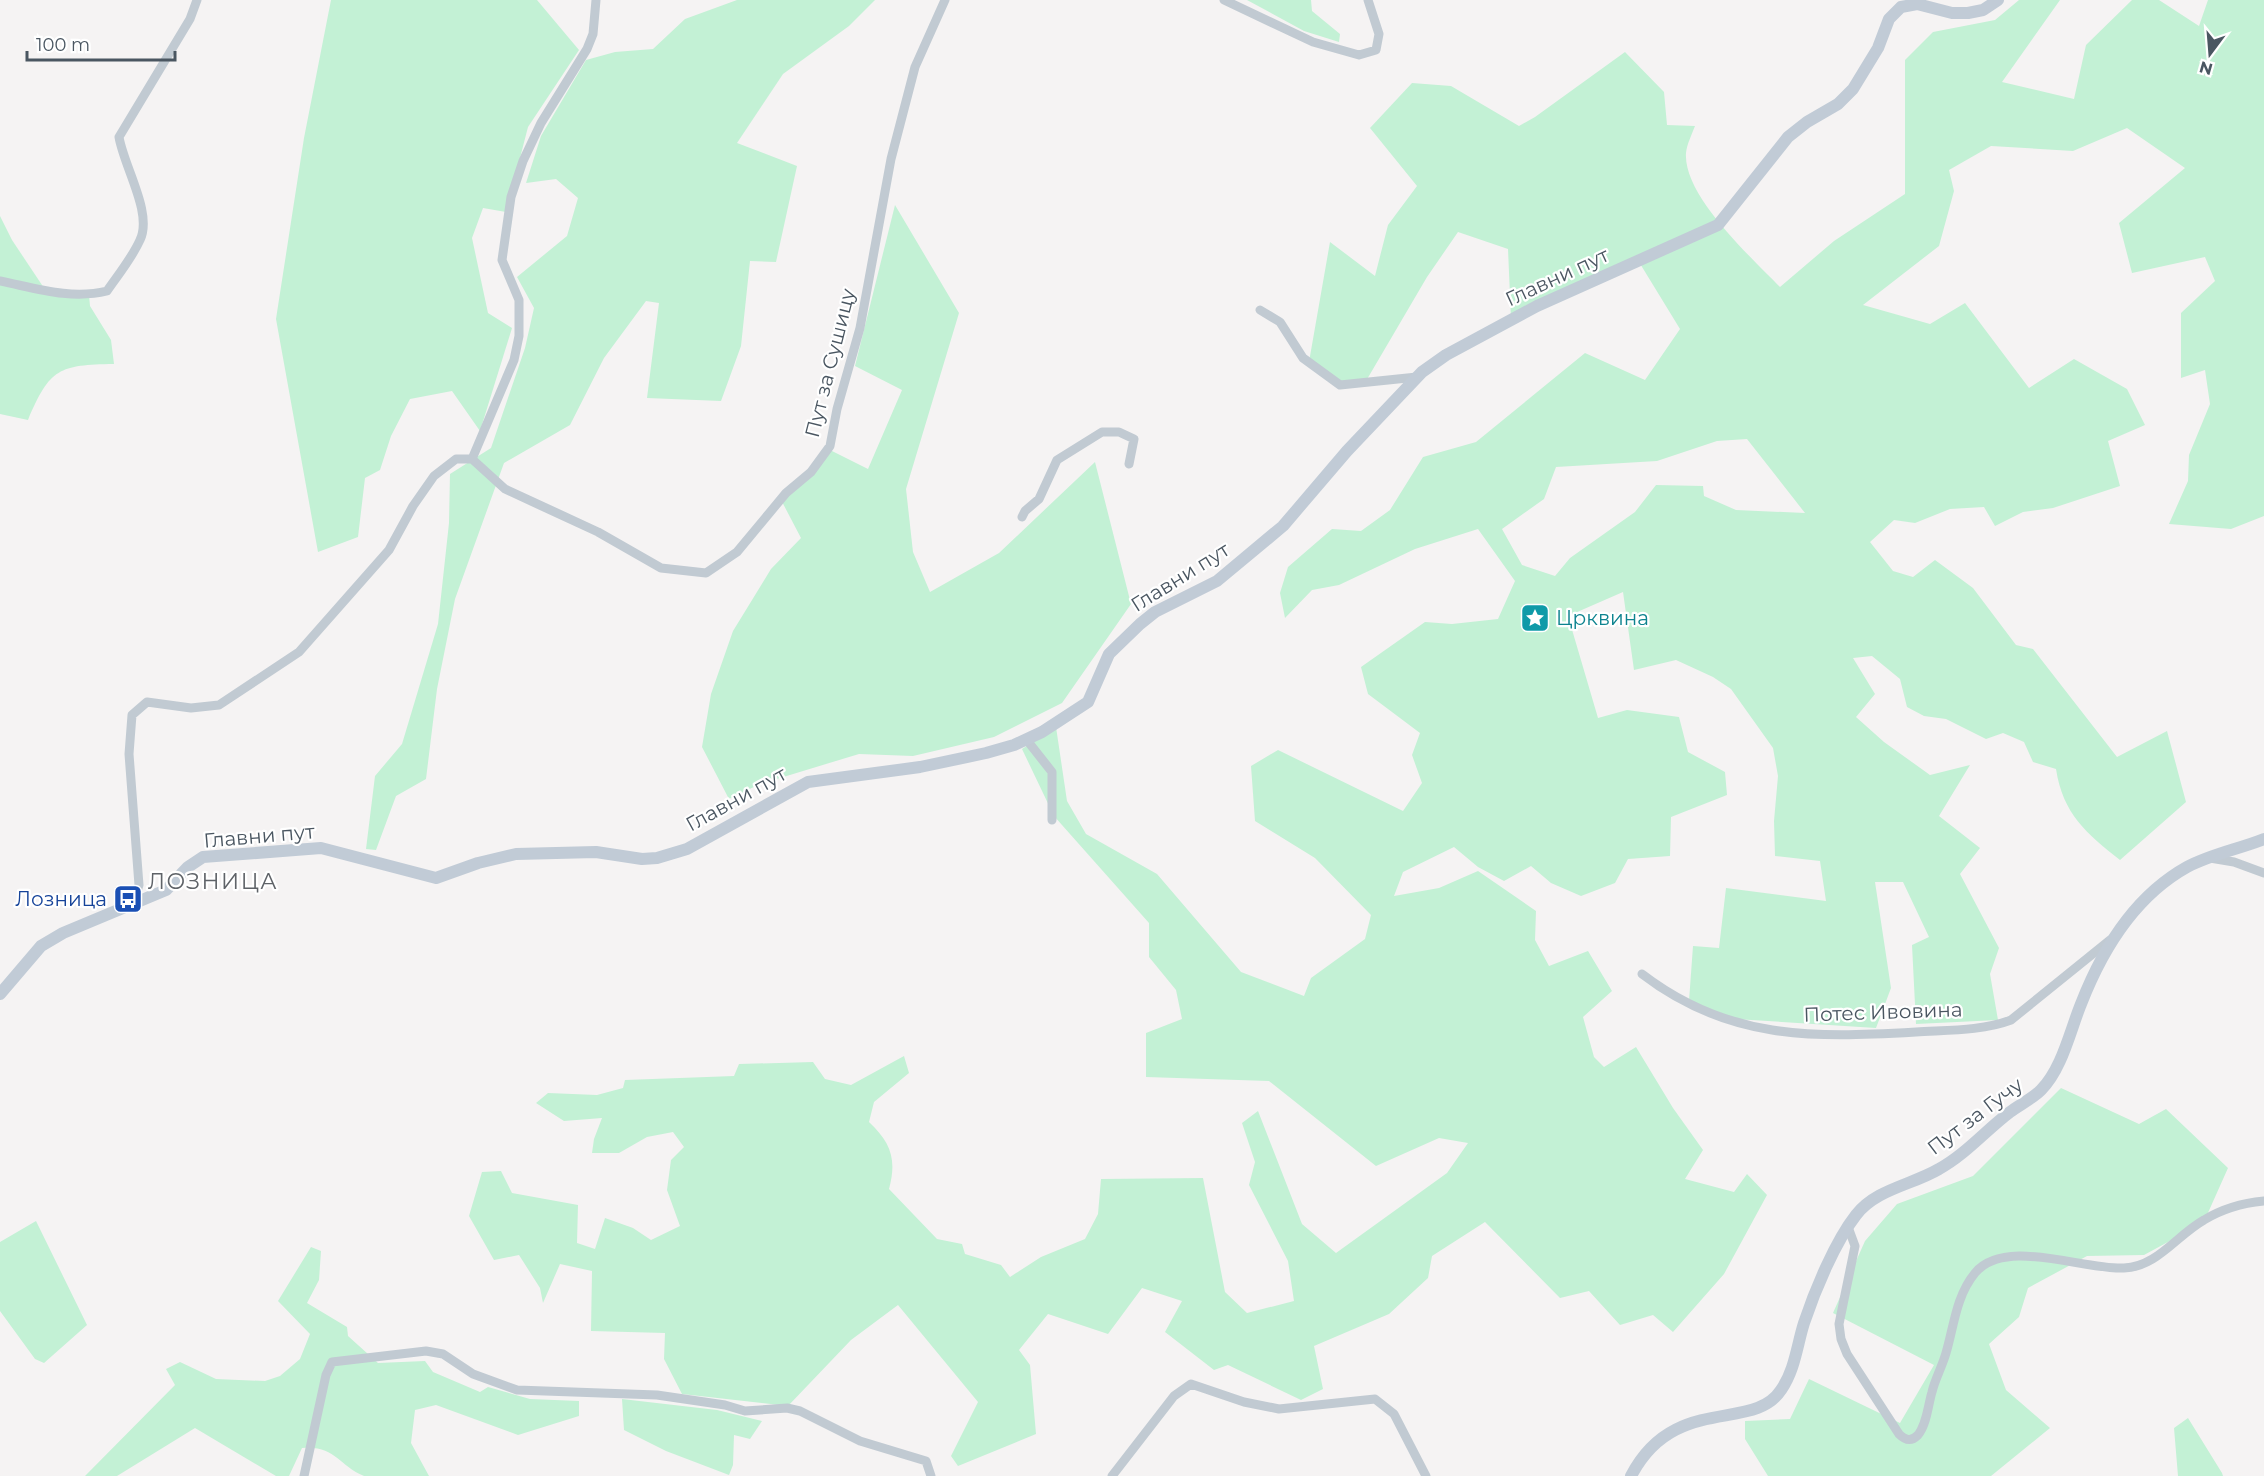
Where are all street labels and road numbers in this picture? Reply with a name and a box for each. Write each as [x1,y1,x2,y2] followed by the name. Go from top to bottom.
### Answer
[1501,242,1613,311] street label: Главни пут
[800,286,860,440] street label: Пут за Сушицу
[1126,537,1234,617] street label: Главни пут
[681,761,791,836] street label: Главни пут
[202,819,316,853] street label: Главни пут
[1803,997,1963,1027] street label: Потес Ивовина
[1923,1072,2027,1160] street label: Пут за Гучу

